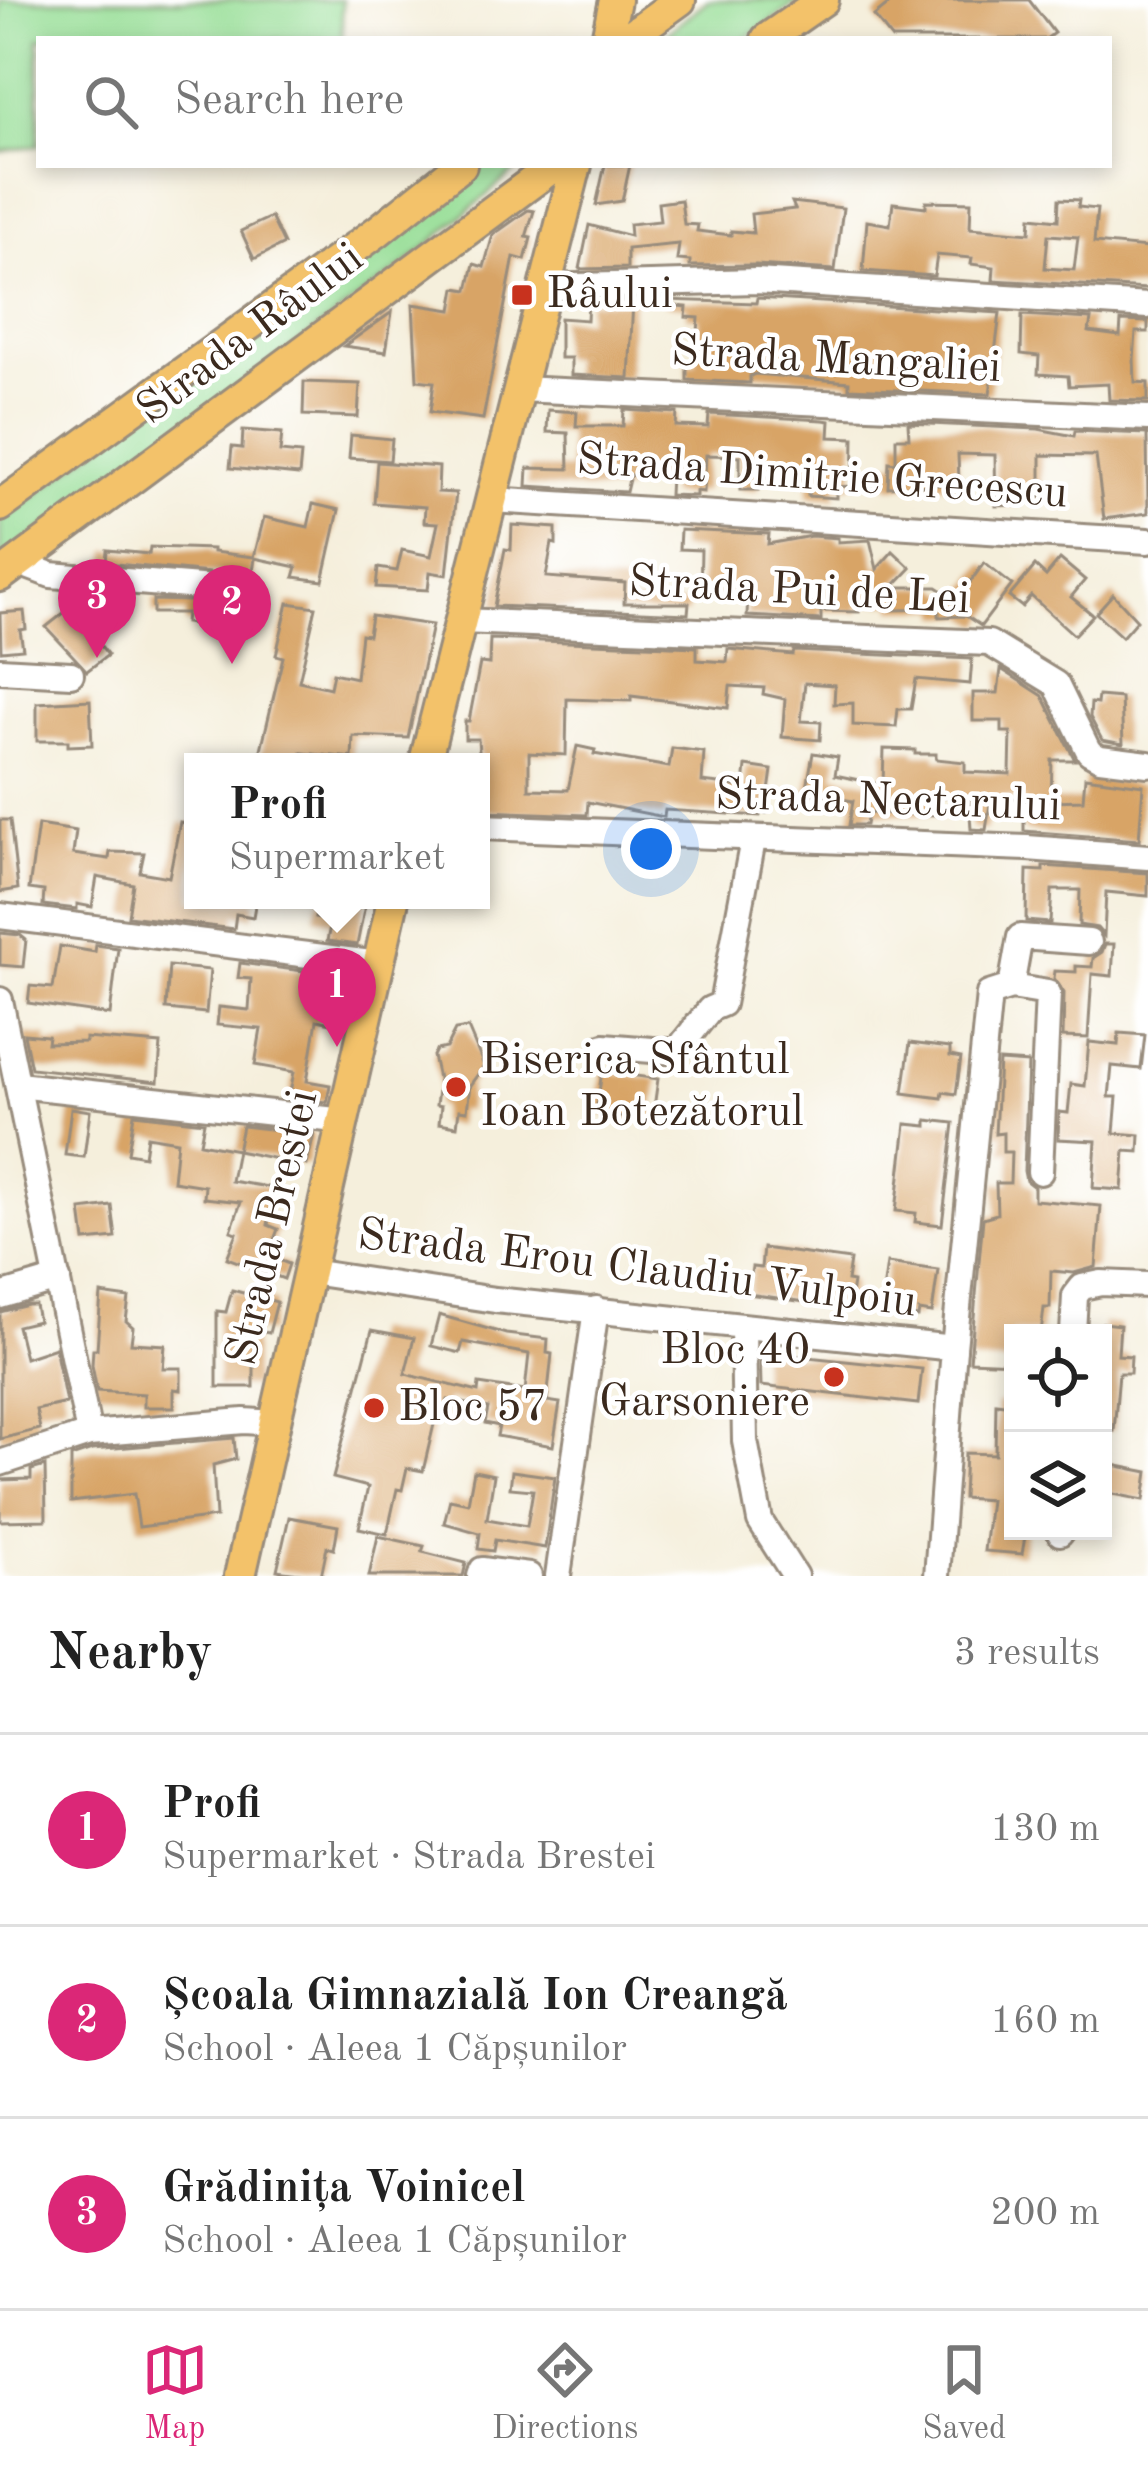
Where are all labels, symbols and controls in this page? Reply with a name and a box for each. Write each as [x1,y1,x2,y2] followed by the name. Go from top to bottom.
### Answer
[36,36,1112,168] search box
[78,69,144,135] icon: search
[174,79,404,124] text: Search here
[130,236,372,434] street label: Strada Râului
[546,273,673,318] place label: Râului
[509,282,535,308] marker: Râului
[670,330,1002,392] street label: Strada Mangaliei
[575,438,1069,518] street label: Strada Dimitrie Grecescu
[58,559,136,658] pin: 3
[627,561,971,623] street label: Strada Pui de Lei
[193,565,271,664] pin: 2
[184,753,490,909] popup
[714,773,1062,831] street label: Strada Nectarului
[228,784,327,829] text: Profi
[621,819,681,879] your location
[228,839,446,878] text: Supermarket
[298,948,376,1047] pin: 1
[480,1039,804,1136] place label: Biserica Sfântul Ioan Botezătorul
[443,1074,469,1100] marker: Biserica Sfântul Ioan Botezătorul
[220,1086,328,1370] street label: Strada Brestei
[355,1213,919,1327] street label: Strada Erou Claudiu Vulpoiu
[1004,1324,1112,1540] map controls
[1004,1324,1112,1432] button: locate
[599,1329,810,1426] place label: Bloc 40 Garsoniere
[821,1364,847,1390] marker: Bloc 40 Garsoniere
[398,1386,548,1431] place label: Bloc 57
[361,1395,387,1421] marker: Bloc 57
[1004,1432,1112,1540] button: layers
[48,1629,213,1680] text: Nearby
[954,1634,1100,1673] text: 3 results
[162,1783,261,1828] text: Profi
[76,1810,98,1849] text: 1
[990,1810,1100,1849] text: 130 m
[162,1838,656,1877] text: Supermarket · Strada Brestei
[162,1975,788,2020] text: Școala Gimnazială Ion Creangă
[76,2002,98,2041] text: 2
[990,2002,1100,2041] text: 160 m
[162,2030,627,2069] text: School · Aleea 1 Căpșunilor
[162,2167,525,2212] text: Grădinița Voinicel
[76,2194,98,2233] text: 3
[990,2194,1100,2233] text: 200 m
[162,2222,627,2261] text: School · Aleea 1 Căpșunilor
[142,2337,208,2450] tab: Map
[492,2337,638,2450] tab: Directions
[922,2337,1006,2450] tab: Saved

